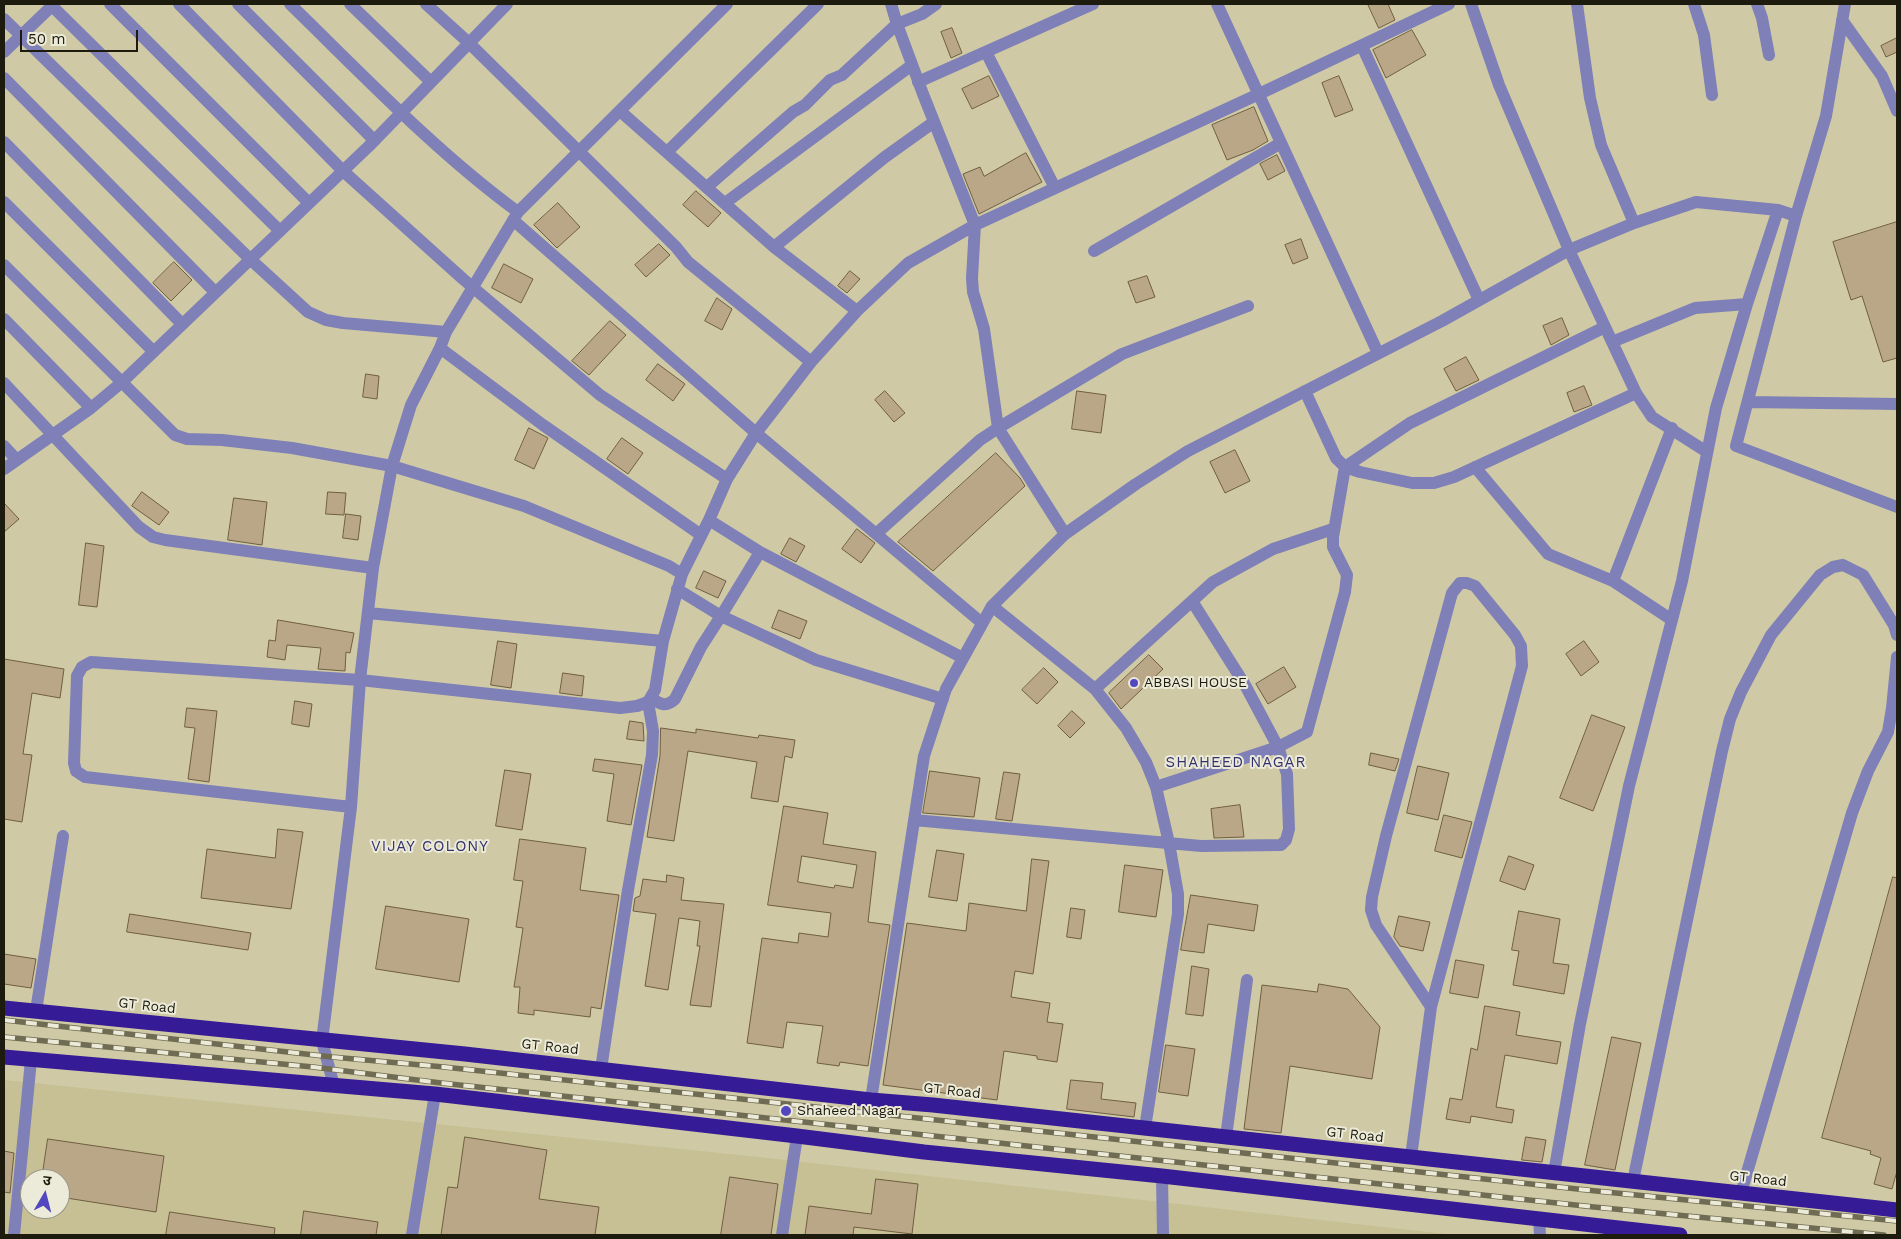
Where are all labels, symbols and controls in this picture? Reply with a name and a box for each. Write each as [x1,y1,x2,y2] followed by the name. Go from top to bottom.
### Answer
[22,20,140,52] scale bar
[28,30,65,48] text: 50 m
[1144,675,1247,691] place label: ABBASI HOUSE
[1128,677,1140,689] marker: ABBASI HOUSE
[1164,754,1308,772] district label: SHAHEED NAGAR
[370,838,490,856] district label: VIJAY COLONY
[118,995,176,1017] street label: GT Road
[521,1036,579,1058] street label: GT Road
[923,1080,981,1102] street label: GT Road
[797,1103,900,1119] place label: Shaheed Nagar
[779,1104,793,1118] marker: Shaheed Nagar
[1326,1124,1384,1146] street label: GT Road
[1729,1168,1787,1190] street label: GT Road
[20,1169,70,1219] north arrow
[42,1172,52,1189] text: उ

